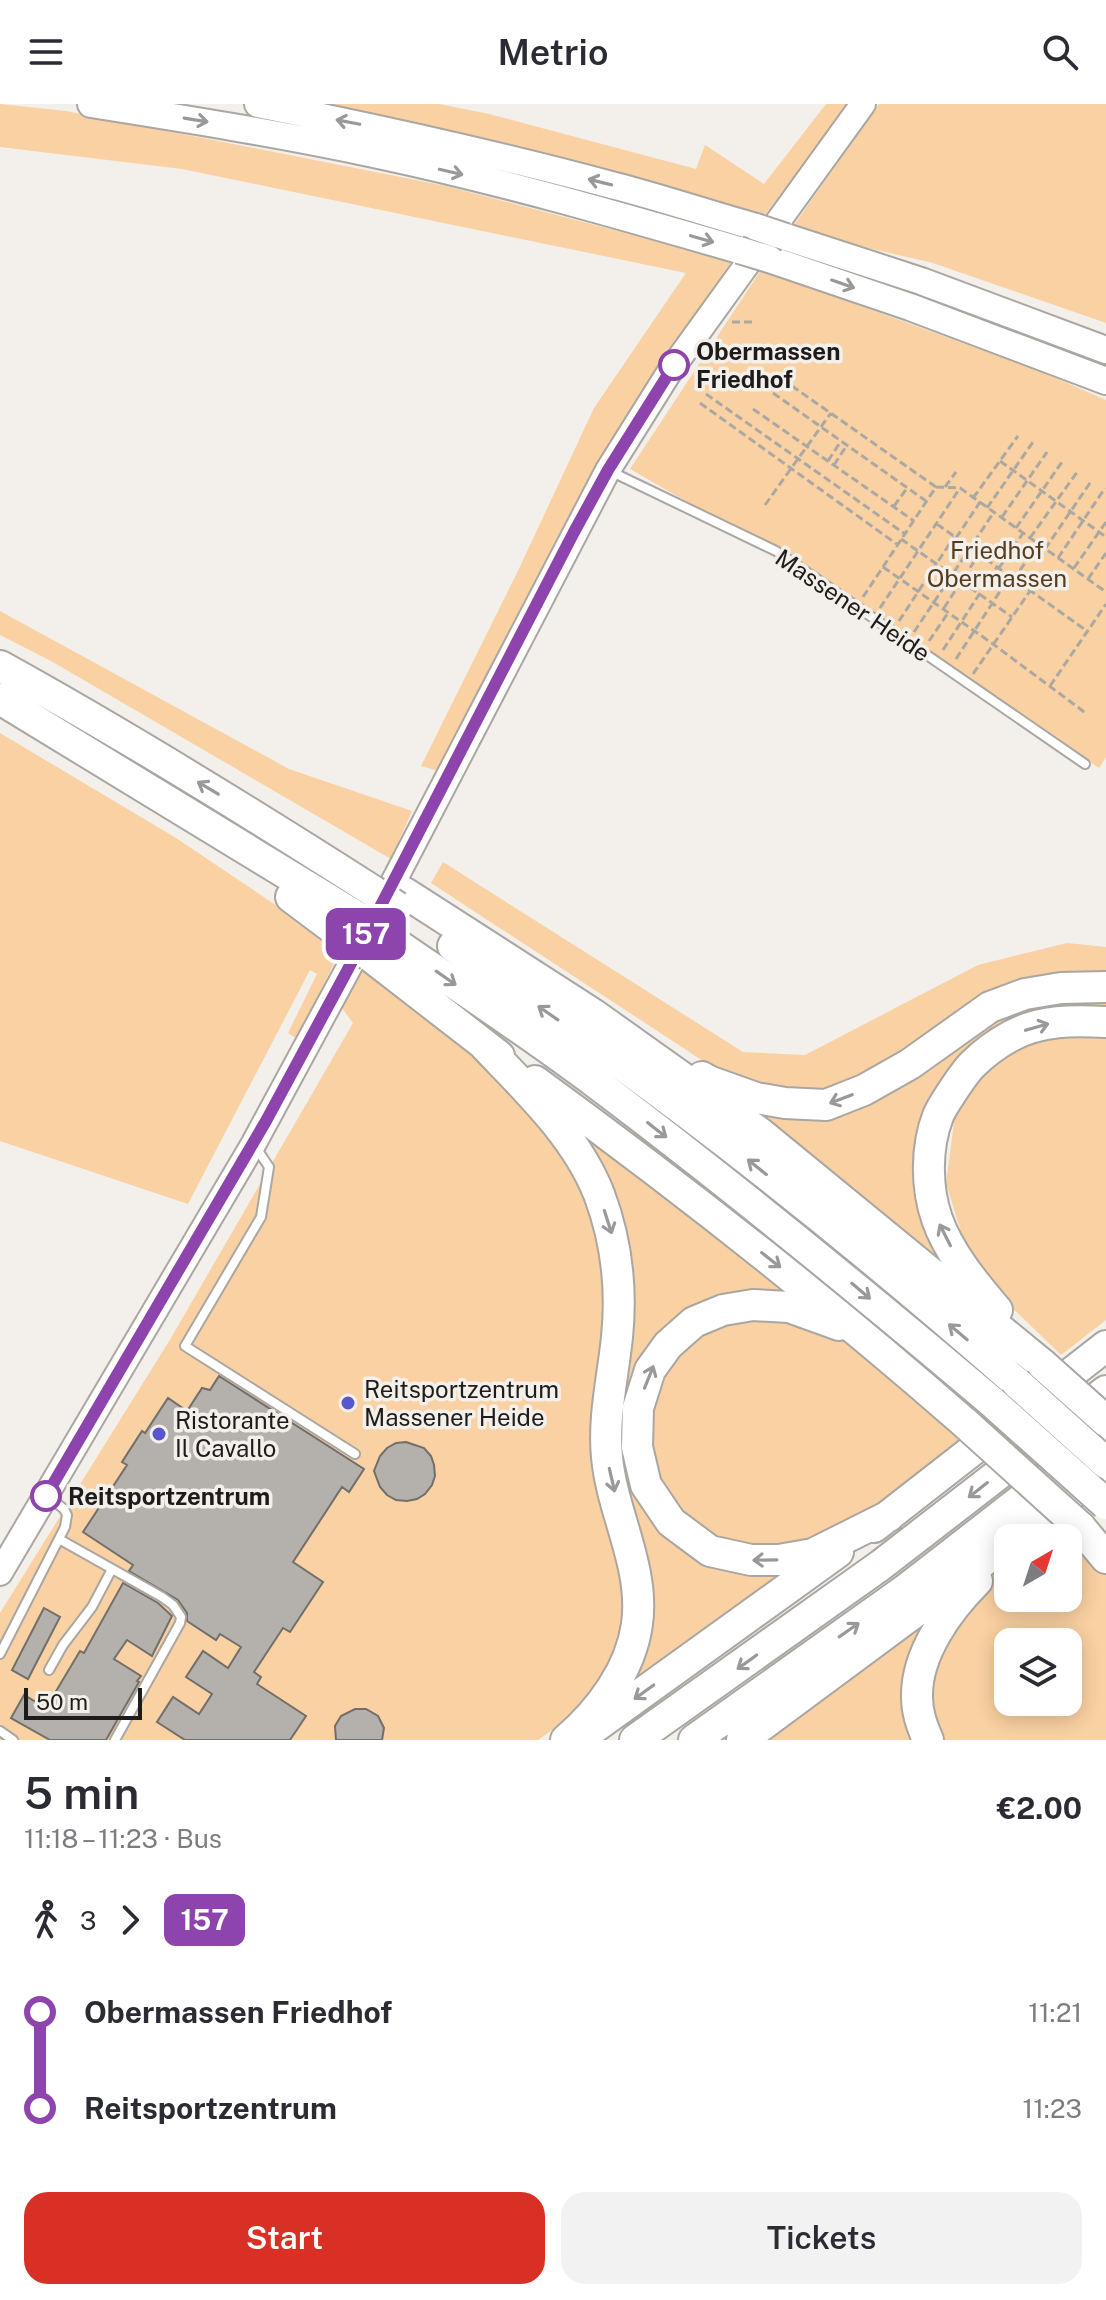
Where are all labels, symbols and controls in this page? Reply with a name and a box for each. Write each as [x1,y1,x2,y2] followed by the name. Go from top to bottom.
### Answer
[24,30,68,74] icon: menu
[1038,30,1082,74] icon: search
[498,31,608,73] text: Metrio
[183,114,208,129] one-way arrow
[335,114,361,129] one-way arrow
[438,165,463,180] one-way arrow
[588,174,614,189] one-way arrow
[689,233,714,248] one-way arrow
[830,278,855,292] one-way arrow
[696,337,840,393] place label: Obermassen Friedhof
[659,350,689,380] marker: Obermassen Friedhof
[927,536,1067,592] park label: Friedhof Obermassen
[770,543,936,667] street label: Massener Heide
[197,780,220,796] one-way arrow
[320,908,412,960] line badge: 157
[342,917,390,950] text: 157
[435,970,457,986] one-way arrow
[537,1005,559,1021] one-way arrow
[1024,1019,1050,1034] one-way arrow
[829,1093,854,1107] one-way arrow
[646,1122,667,1139] one-way arrow
[747,1159,768,1176] one-way arrow
[601,1209,616,1235] one-way arrow
[937,1223,952,1247] one-way arrow
[760,1252,781,1269] one-way arrow
[851,1282,871,1300] one-way arrow
[948,1323,969,1341] one-way arrow
[643,1365,657,1390] one-way arrow
[364,1375,559,1431] place label: Reitsportzentrum Massener Heide
[339,1394,357,1412] marker: Reitsportzentrum Massener Heide
[175,1406,290,1462] place label: Ristorante Il Cavallo
[150,1425,168,1443] marker: Ristorante Il Cavallo
[605,1467,620,1492] one-way arrow
[31,1481,61,1511] marker: Reitsportzentrum
[968,1481,989,1498] one-way arrow
[68,1482,270,1510] place label: Reitsportzentrum
[994,1524,1082,1612] north arrow
[994,1524,1082,1716] map controls
[752,1552,779,1568] one-way arrow
[838,1622,860,1638] one-way arrow
[994,1628,1082,1716] button: layers
[736,1653,758,1670] one-way arrow
[24,1684,142,1720] scale bar
[633,1684,655,1700] one-way arrow
[36,1689,88,1715] text: 50 m
[24,1767,139,1819] text: 5 min
[997,1790,1082,1826] text: €2.00
[24,1823,222,1854] text: 11:18 – 11:23 · Bus
[24,1898,68,1942] icon: walk
[108,1898,152,1942] icon: forward
[180,1903,229,1936] text: 157
[80,1905,96,1936] text: 3
[84,1994,392,2030] text: Obermassen Friedhof
[1028,1997,1082,2028] text: 11:21
[84,2090,337,2126] text: Reitsportzentrum
[1023,2093,1082,2124] text: 11:23
[24,2192,545,2284] button: Start
[561,2192,1082,2284] button: Tickets

